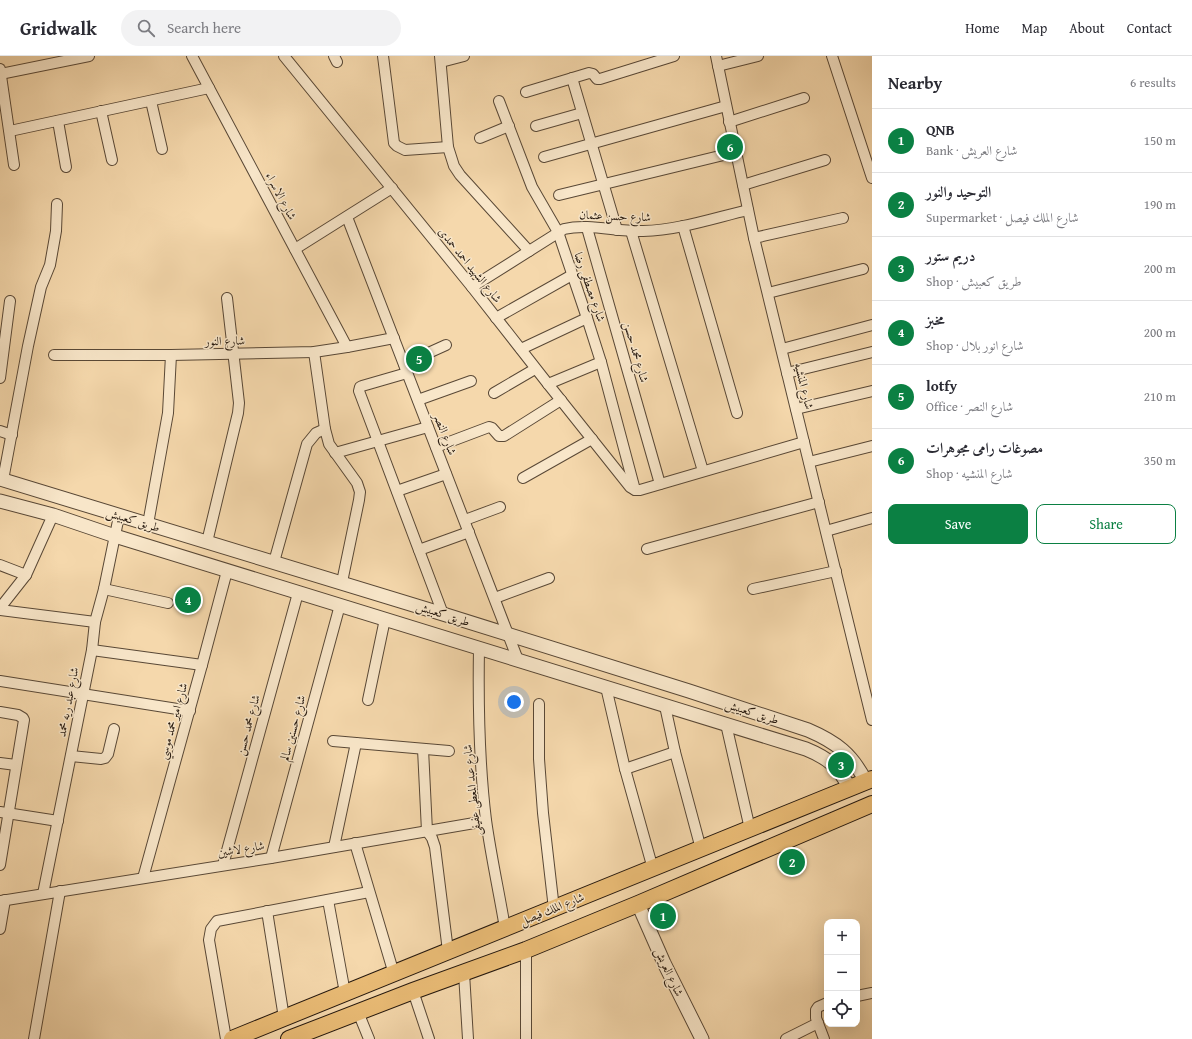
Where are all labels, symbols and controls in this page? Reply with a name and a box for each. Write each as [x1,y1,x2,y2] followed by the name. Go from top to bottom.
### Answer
[121,10,401,46] search box
[20,14,97,42] text: Gridwalk
[135,17,157,39] icon: search
[167,17,241,38] text: Search here
[965,18,1000,38] text: Home
[1022,18,1047,38] text: Map
[1069,18,1105,38] text: About
[1127,18,1172,38] text: Contact
[888,70,942,95] text: Nearby
[1130,73,1176,92] text: 6 results
[926,119,955,140] text: QNB
[898,131,904,150] text: 1
[1144,131,1176,150] text: 150 m
[717,132,743,162] pin: 6
[926,141,1017,160] text: Bank · شارع العريش
[259,169,301,224] street label: شارع الاسراء
[926,181,991,202] text: التوحيد والنور
[898,195,904,214] text: 2
[1144,195,1176,214] text: 190 m
[579,206,651,228] street label: شارع حسن عثمان
[926,208,1079,227] text: Supermarket · شارع الملك فيصل
[432,223,506,308] street label: شارع الشهيد احمد حمدى
[926,245,976,266] text: دريم ستور
[568,250,610,325] street label: شارع مصطفى رضا
[898,259,904,278] text: 3
[1144,259,1176,278] text: 200 m
[926,272,1022,291] text: Shop · طريق كعبيش
[926,309,945,330] text: مخبز
[617,319,653,385] street label: شارع محمد حسن
[898,323,904,342] text: 4
[1144,323,1176,342] text: 200 m
[204,332,245,352] street label: شارع النور
[926,336,1024,355] text: Shop · شارع انور بلال
[406,344,432,374] pin: 5
[788,361,819,412] street label: شارع المنشيه
[926,375,957,396] text: lotfy
[898,387,904,406] text: 5
[1144,387,1176,406] text: 210 m
[926,397,1013,416] text: Office · شارع النصر
[426,408,461,459] street label: شارع النصر
[926,437,1043,458] text: مصوغات رامى مجوهرات
[898,451,904,470] text: 6
[1144,451,1176,470] text: 350 m
[926,464,1013,483] text: Shop · شارع المنشيه
[104,503,162,537] street label: طريق كعبيش
[888,504,1028,544] button: Save
[1036,504,1176,544] button: Share
[175,585,201,615] pin: 4
[414,597,472,631] street label: طريق كعبيش
[52,665,86,739] street label: شارع عبد ريه محمد
[153,681,194,762] street label: شارع امير محمد موسي
[231,692,267,758] street label: شارع محمد حسن
[504,692,524,712] your location
[276,693,312,764] street label: شارع حسنين سالم
[723,695,781,729] street label: طريق كعبيش
[458,743,488,837] street label: شارع عبد المعطى عفيفى
[828,750,854,780] pin: 3
[216,836,266,864] street label: شارع لاشين
[779,847,805,877] pin: 2
[517,888,588,932] street label: شارع الملك فيصل
[650,901,676,931] pin: 1
[824,919,860,1027] map controls
[824,919,860,955] button: +
[648,945,688,1000] street label: شارع العريش
[824,955,860,991] button: −
[824,991,860,1027] button: locate

